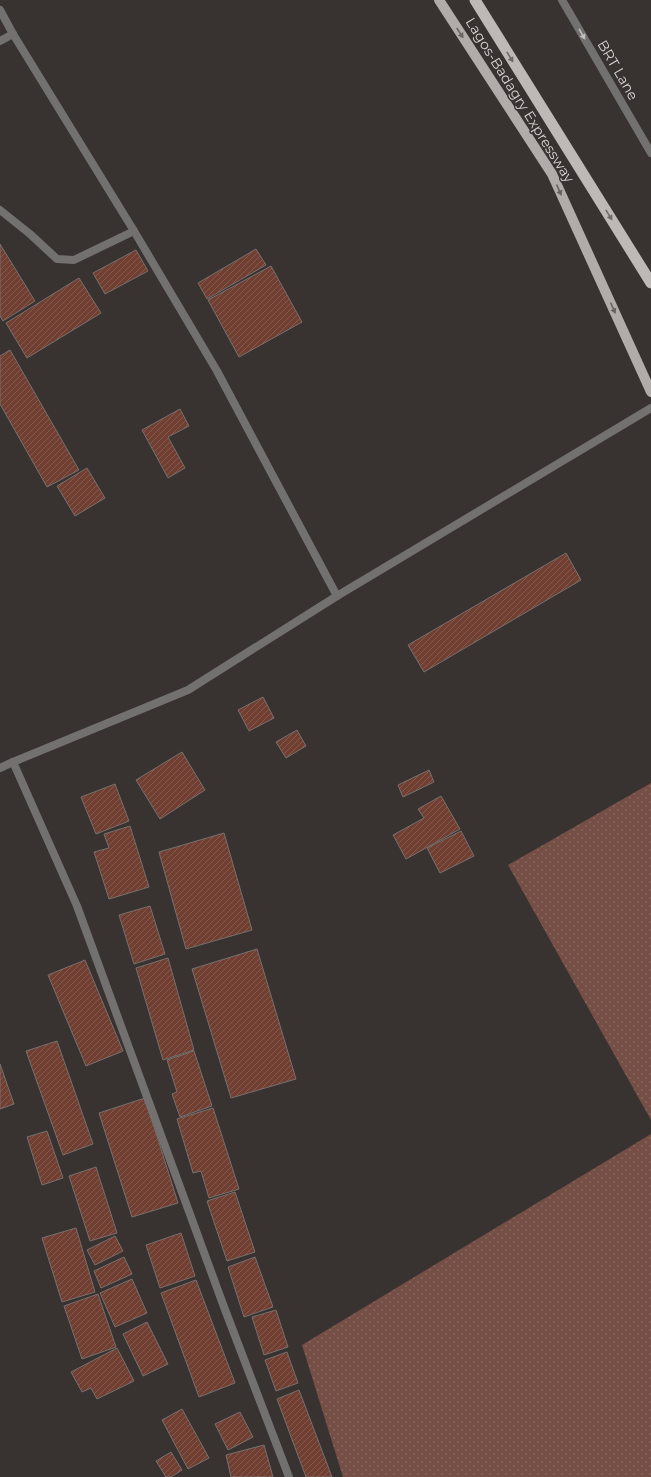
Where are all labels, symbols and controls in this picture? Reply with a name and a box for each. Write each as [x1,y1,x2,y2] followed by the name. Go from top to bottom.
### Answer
[462,14,578,186] street label: Lagos-Badagry Expressway
[456,28,464,38] one-way arrow
[578,29,586,39] one-way arrow
[594,37,642,103] street label: BRT Lane
[507,51,514,63] one-way arrow
[556,184,562,196] one-way arrow
[605,209,612,221] one-way arrow
[610,303,616,314] one-way arrow

